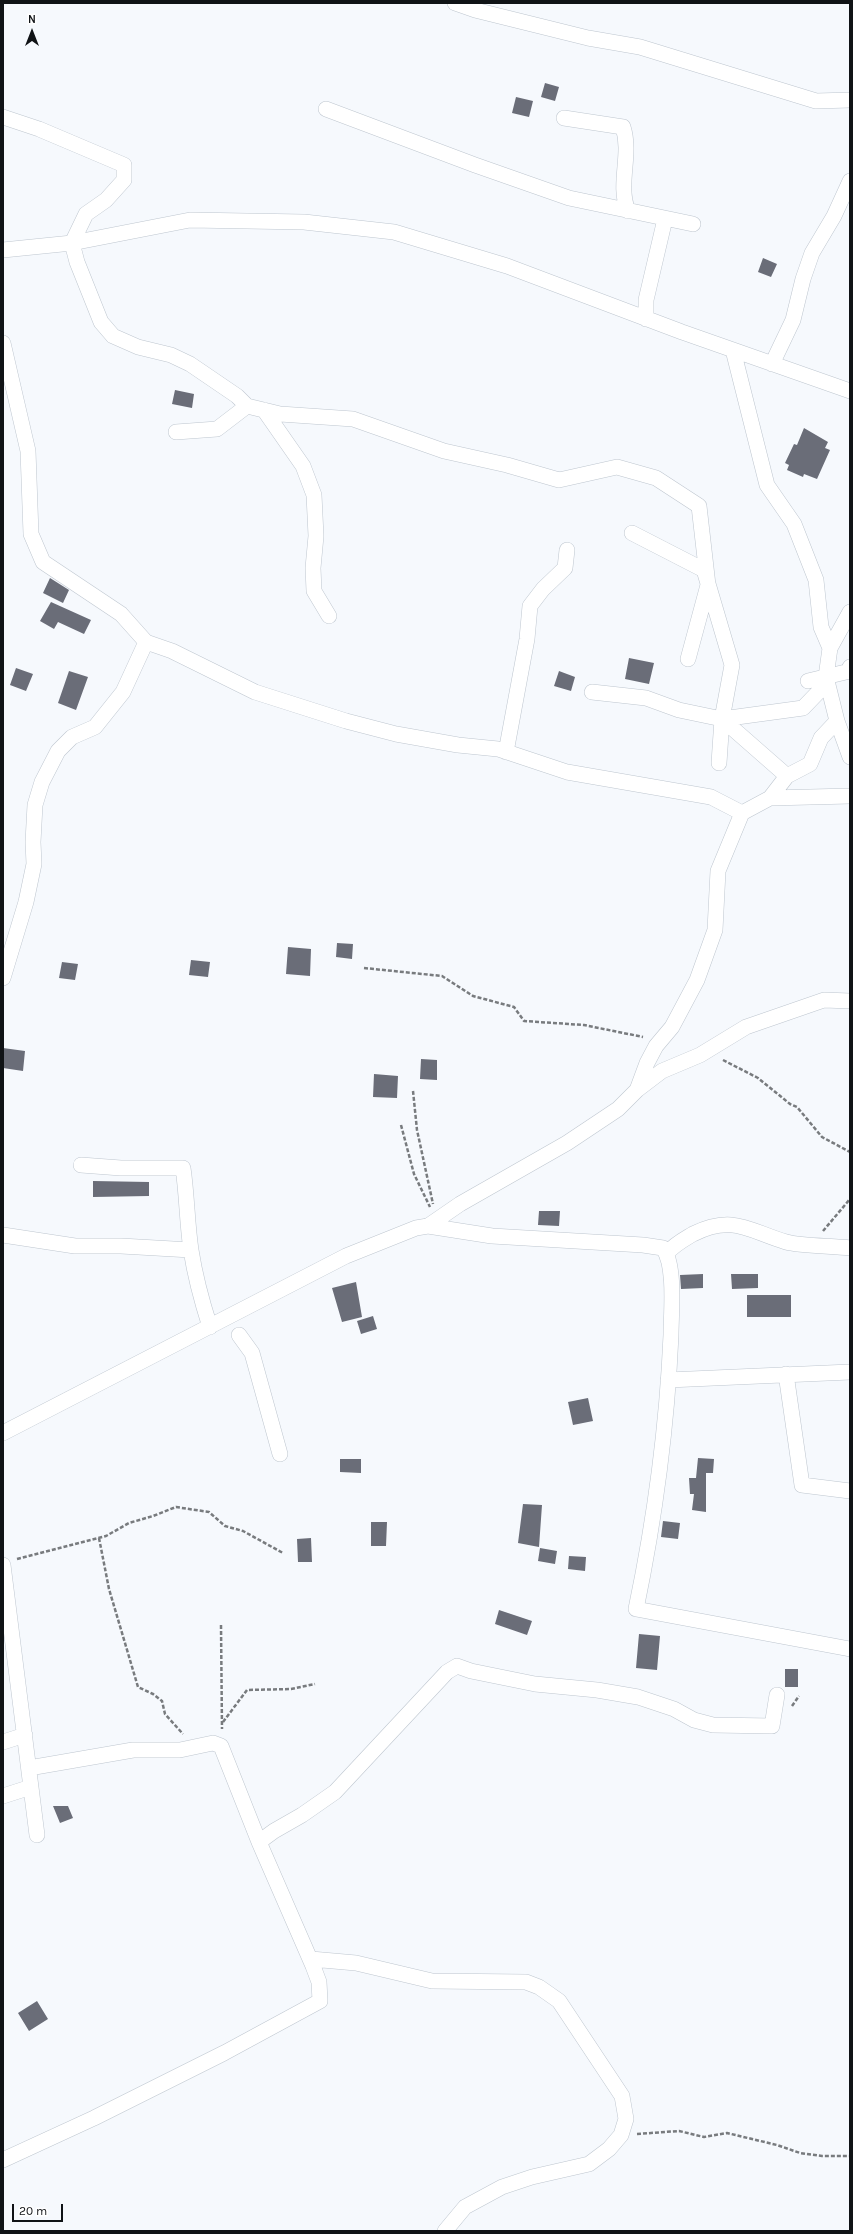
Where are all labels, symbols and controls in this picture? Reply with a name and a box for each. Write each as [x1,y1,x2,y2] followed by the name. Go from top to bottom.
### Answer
[12,12,52,52] north arrow
[28,13,36,26] text: N
[14,2196,65,2222] scale bar
[19,2204,47,2218] text: 20 m

